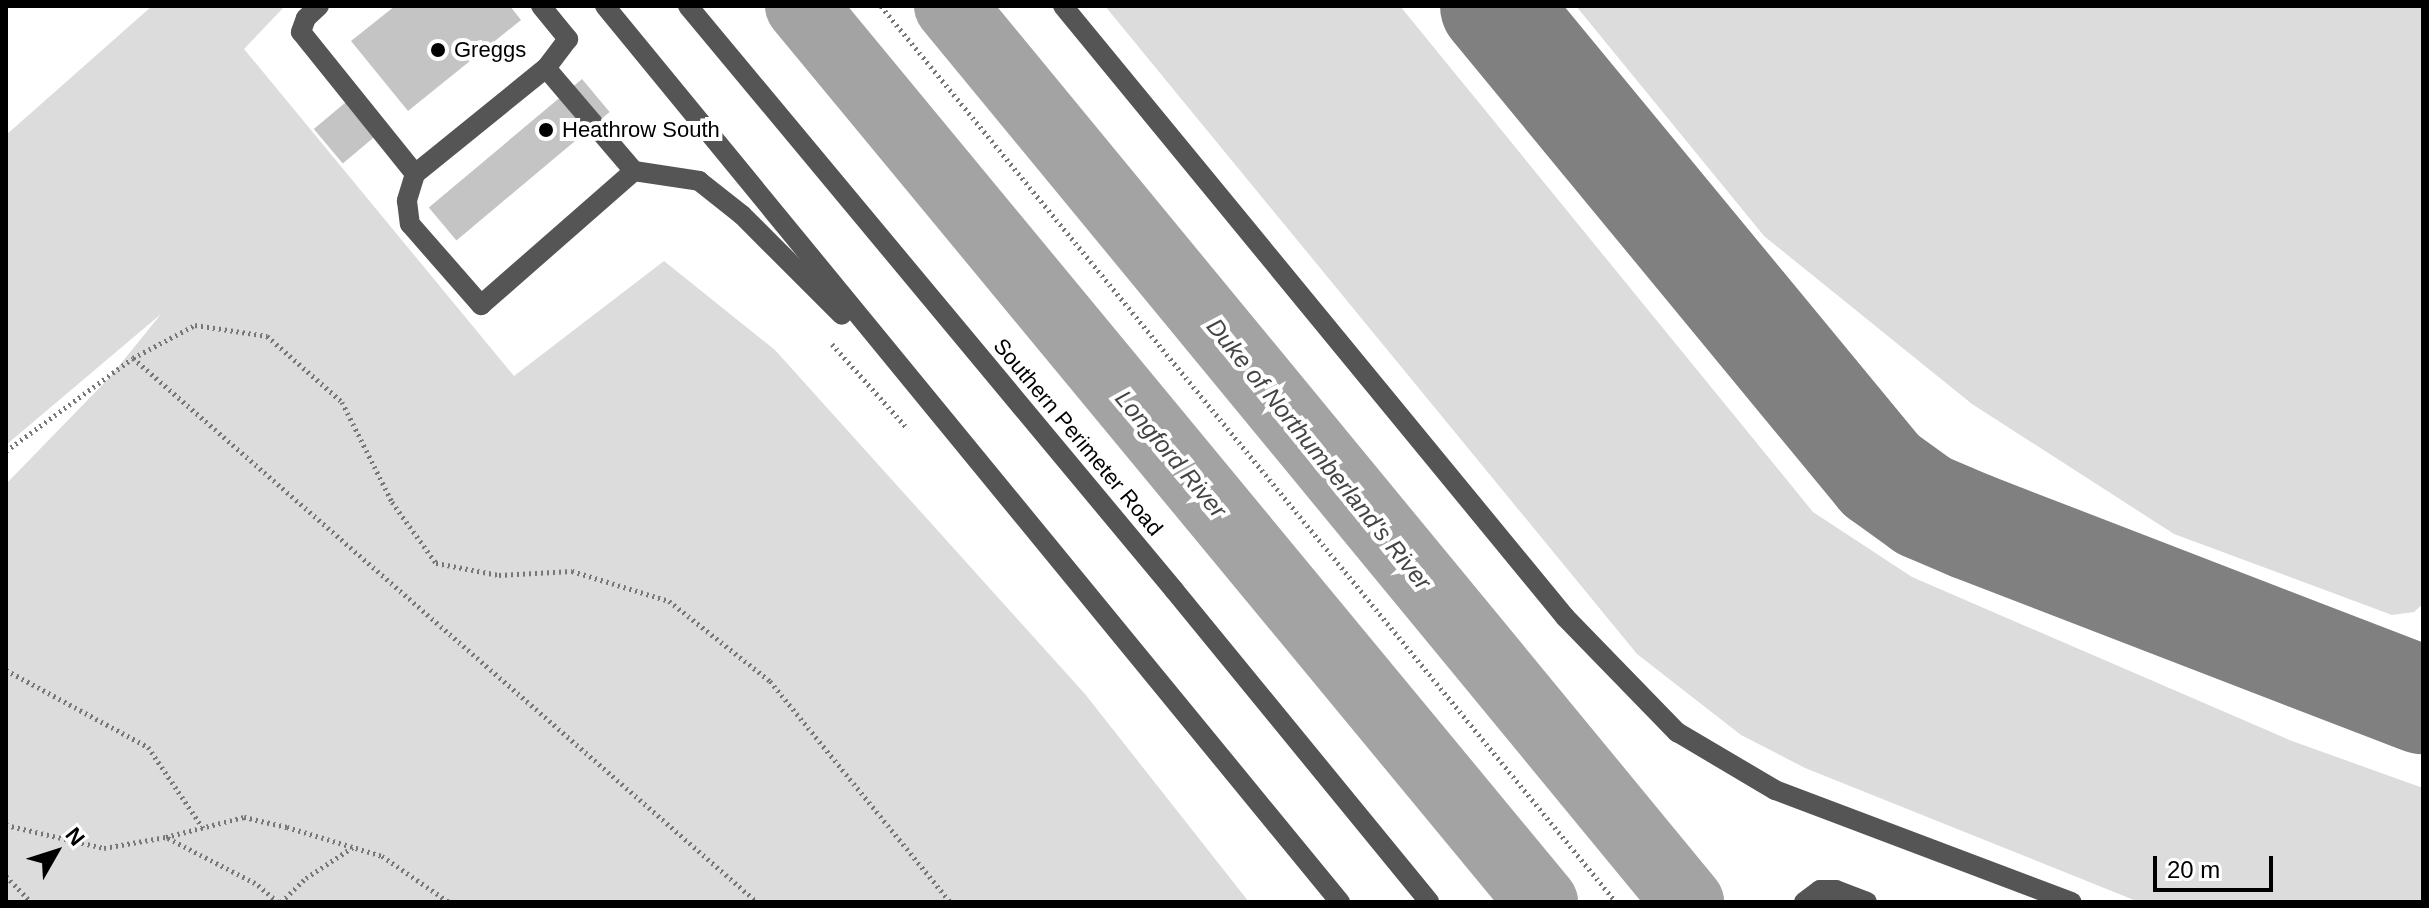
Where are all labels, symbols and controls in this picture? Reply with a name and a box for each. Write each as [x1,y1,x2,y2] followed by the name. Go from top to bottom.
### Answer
[454,37,526,63] place label: Greggs
[429,41,447,59] marker: Greggs
[562,117,720,143] place label: Heathrow South
[537,121,555,139] marker: Heathrow South
[1201,313,1437,595] water label: Duke of Northumberland's River
[988,333,1168,541] street label: Southern Perimeter Road
[1109,384,1233,524] water label: Longford River
[16,812,96,892] north arrow
[60,823,90,851] text: N
[2157,840,2277,890] scale bar
[2167,856,2220,883] text: 20 m

